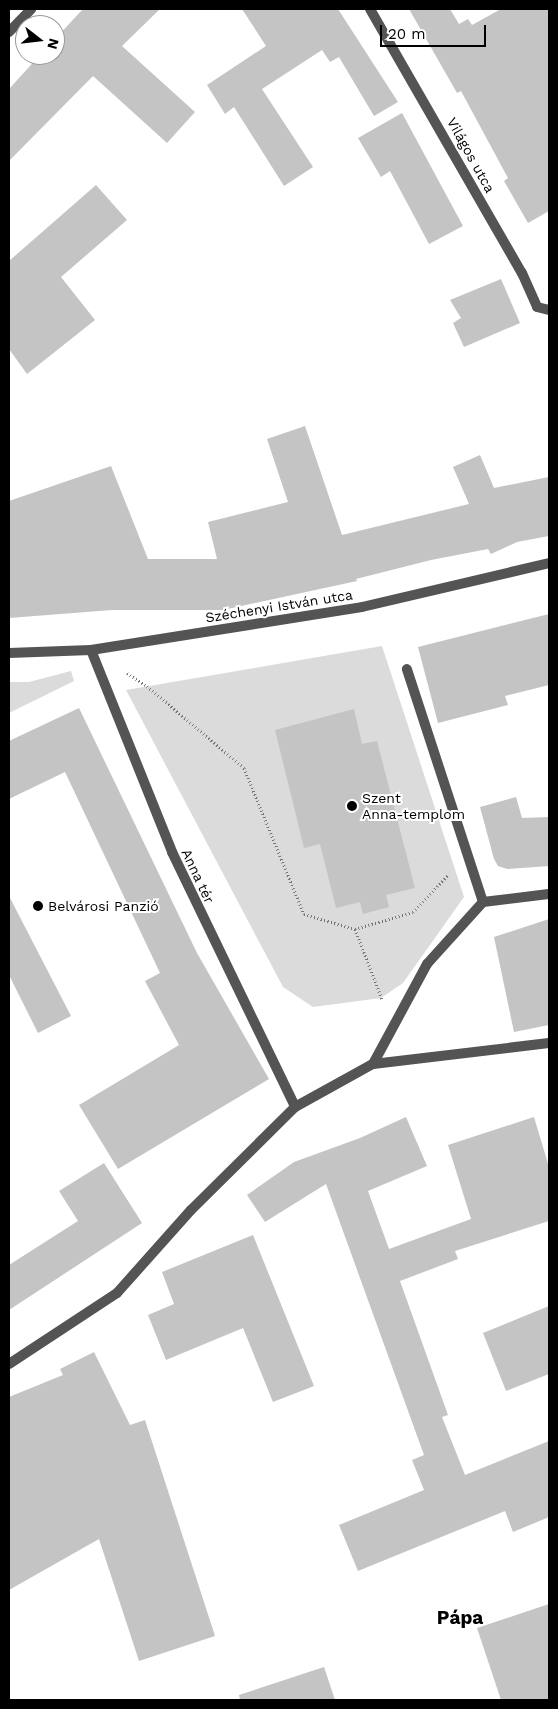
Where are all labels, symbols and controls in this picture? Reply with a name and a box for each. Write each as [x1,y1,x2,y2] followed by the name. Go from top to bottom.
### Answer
[15,15,65,65] north arrow
[383,15,489,47] scale bar
[388,25,426,43] text: 20 m
[44,37,63,51] text: N
[443,115,499,195] street label: Világos utca
[204,586,354,626] street label: Széchenyi István utca
[362,790,465,822] place label: Szent Anna-templom
[346,800,358,812] marker: Szent Anna-templom
[178,846,218,906] street label: Anna tér
[48,898,159,914] place label: Belvárosi Panzió
[32,900,44,912] marker: Belvárosi Panzió
[437,1607,483,1629] district label: Pápa

